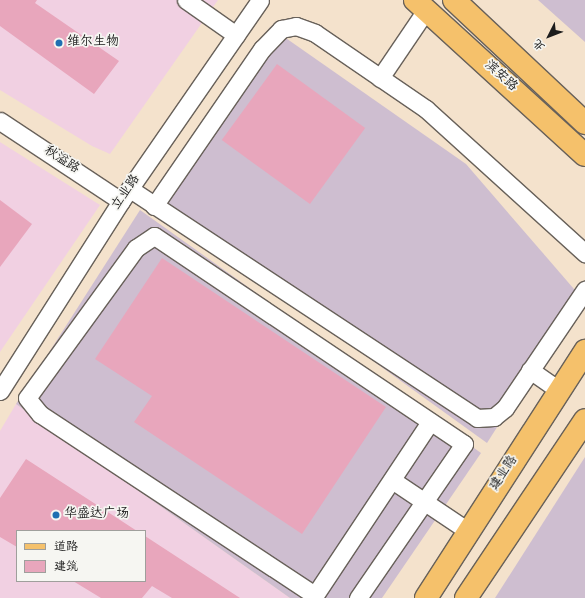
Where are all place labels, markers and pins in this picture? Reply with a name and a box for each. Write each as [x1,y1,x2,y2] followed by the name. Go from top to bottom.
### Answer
[67,35,119,51] place label: 维尔生物
[54,38,64,48] marker: 维尔生物
[64,507,129,523] place label: 华盛达广场
[51,510,61,520] marker: 华盛达广场

